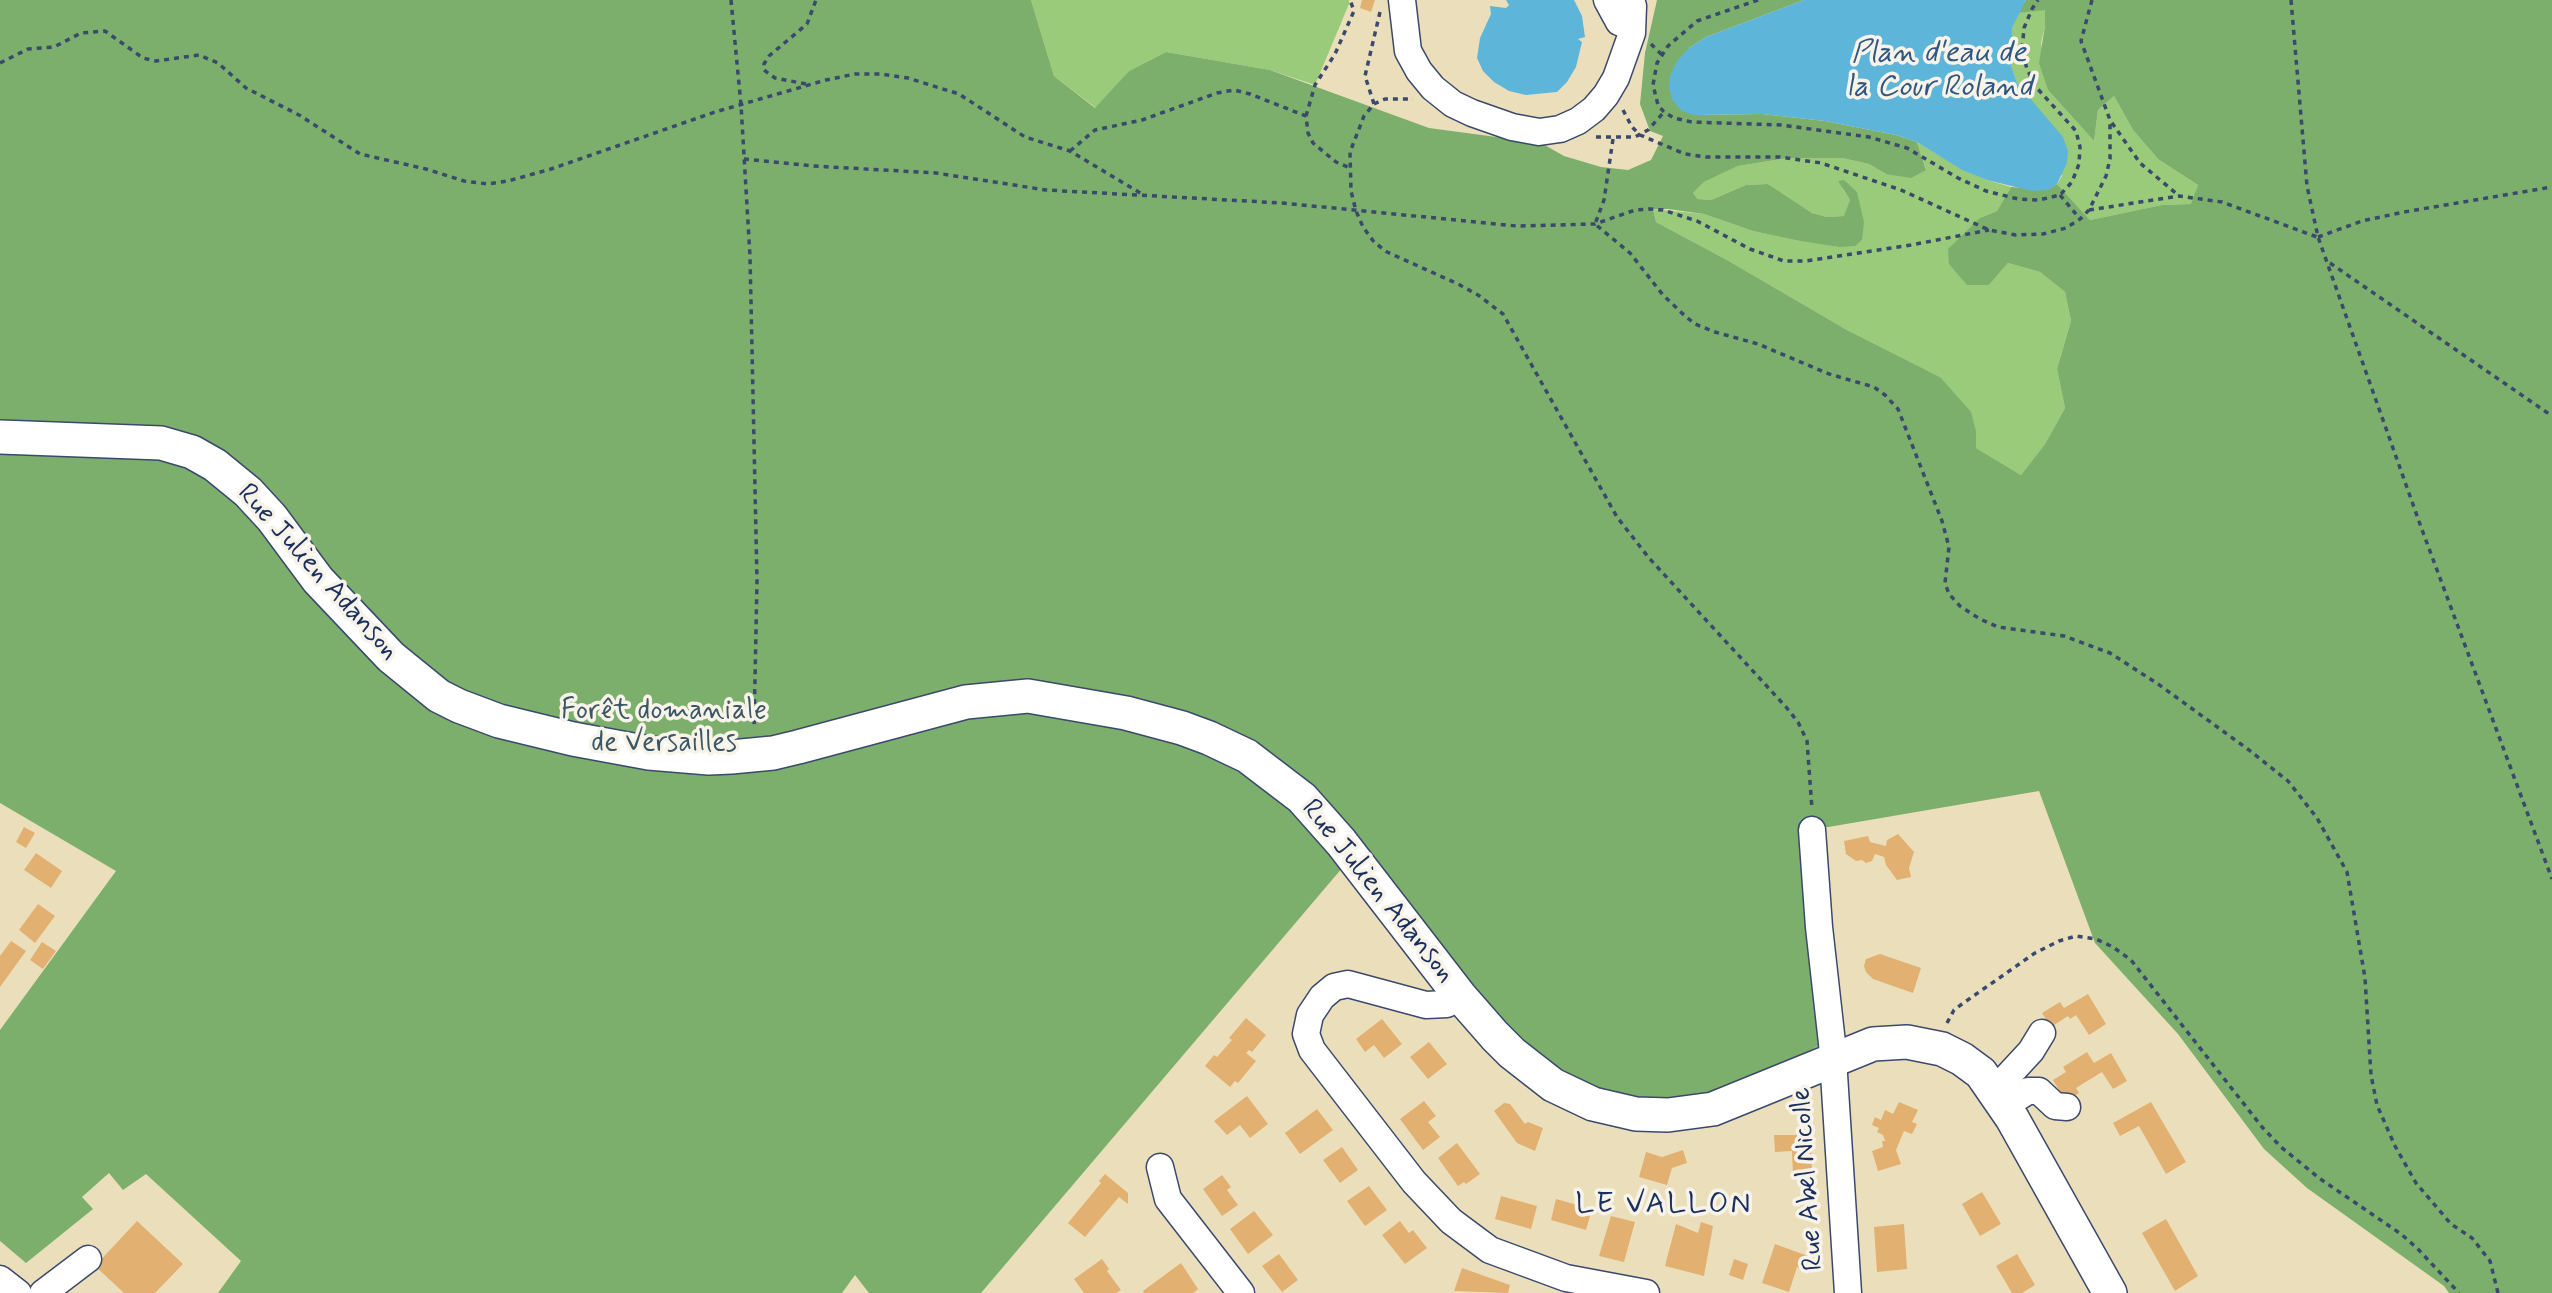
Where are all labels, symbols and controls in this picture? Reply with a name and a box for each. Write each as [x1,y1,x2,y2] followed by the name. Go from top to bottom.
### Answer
[1846,37,2032,107] water label: Plan d'eau de la Cour Roland
[229,478,405,668] street label: Rue Julien Adanson
[561,695,767,761] park label: Forêt domaniale de Versailles
[1293,794,1461,990] street label: Rue Julien Adanson
[1786,1086,1832,1272] street label: Rue Abel Nicolle
[1579,1188,1749,1224] district label: LE VALLON

